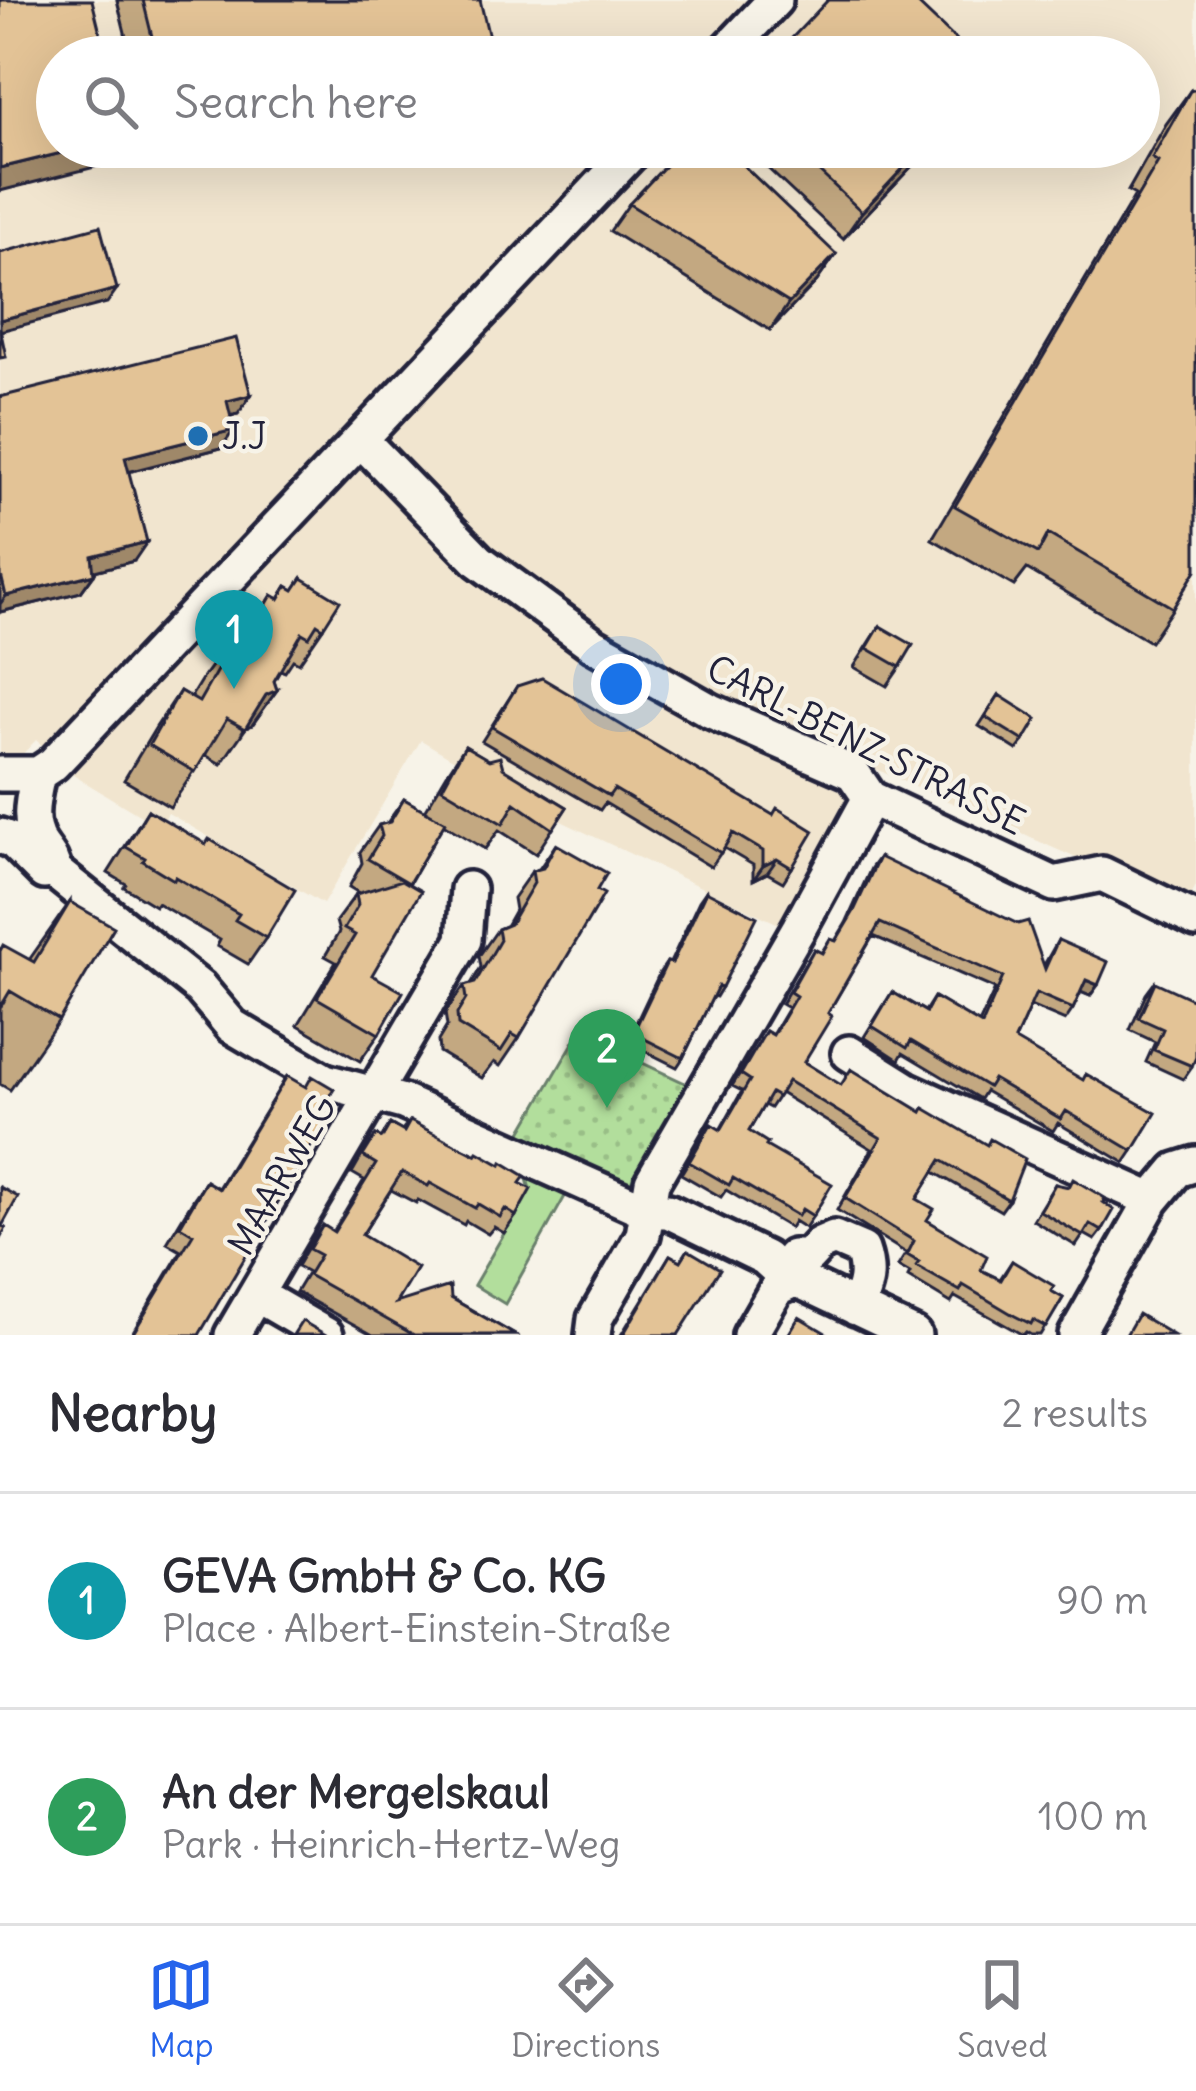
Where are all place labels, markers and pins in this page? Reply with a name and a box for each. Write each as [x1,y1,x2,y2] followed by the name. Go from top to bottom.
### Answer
[222,414,267,459] place label: J.J
[185,423,211,449] marker: J.J
[195,590,273,689] pin: 1
[568,1009,646,1108] pin: 2

